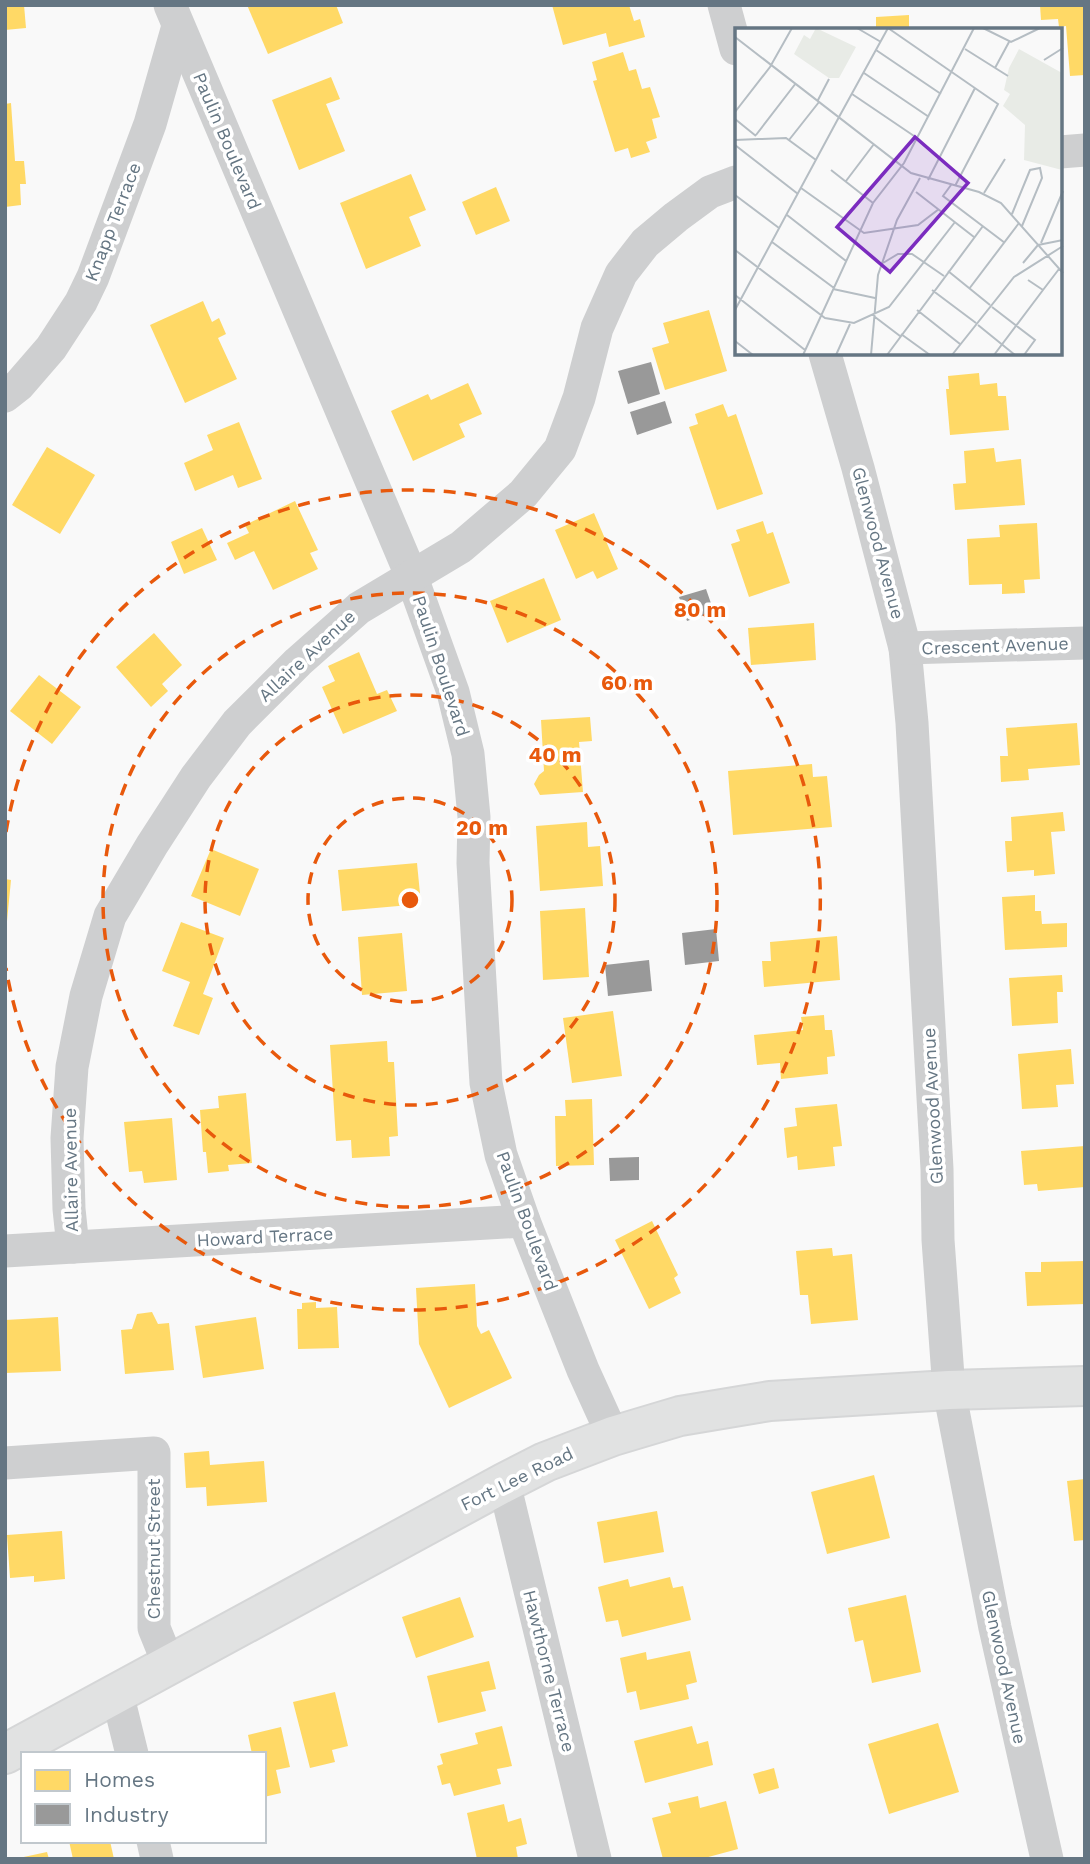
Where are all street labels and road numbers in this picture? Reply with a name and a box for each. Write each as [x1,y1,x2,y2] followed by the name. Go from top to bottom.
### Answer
[189,69,266,212] street label: Paulin Boulevard
[80,159,145,284] street label: Knapp Terrace
[848,464,909,621] street label: Glenwood Avenue
[409,593,474,739] street label: Paulin Boulevard
[254,606,359,706] street label: Allaire Avenue
[921,632,1069,659] street label: Crescent Avenue
[918,1027,947,1185] street label: Glenwood Avenue
[59,1108,82,1232] street label: Allaire Avenue
[492,1148,562,1293] street label: Paulin Boulevard
[196,1222,334,1251] street label: Howard Terrace
[457,1442,576,1515] street label: Fort Lee Road
[143,1478,164,1620] street label: Chestnut Street
[519,1588,580,1754] street label: Hawthorne Terrace
[978,1588,1031,1746] street label: Glenwood Avenue

